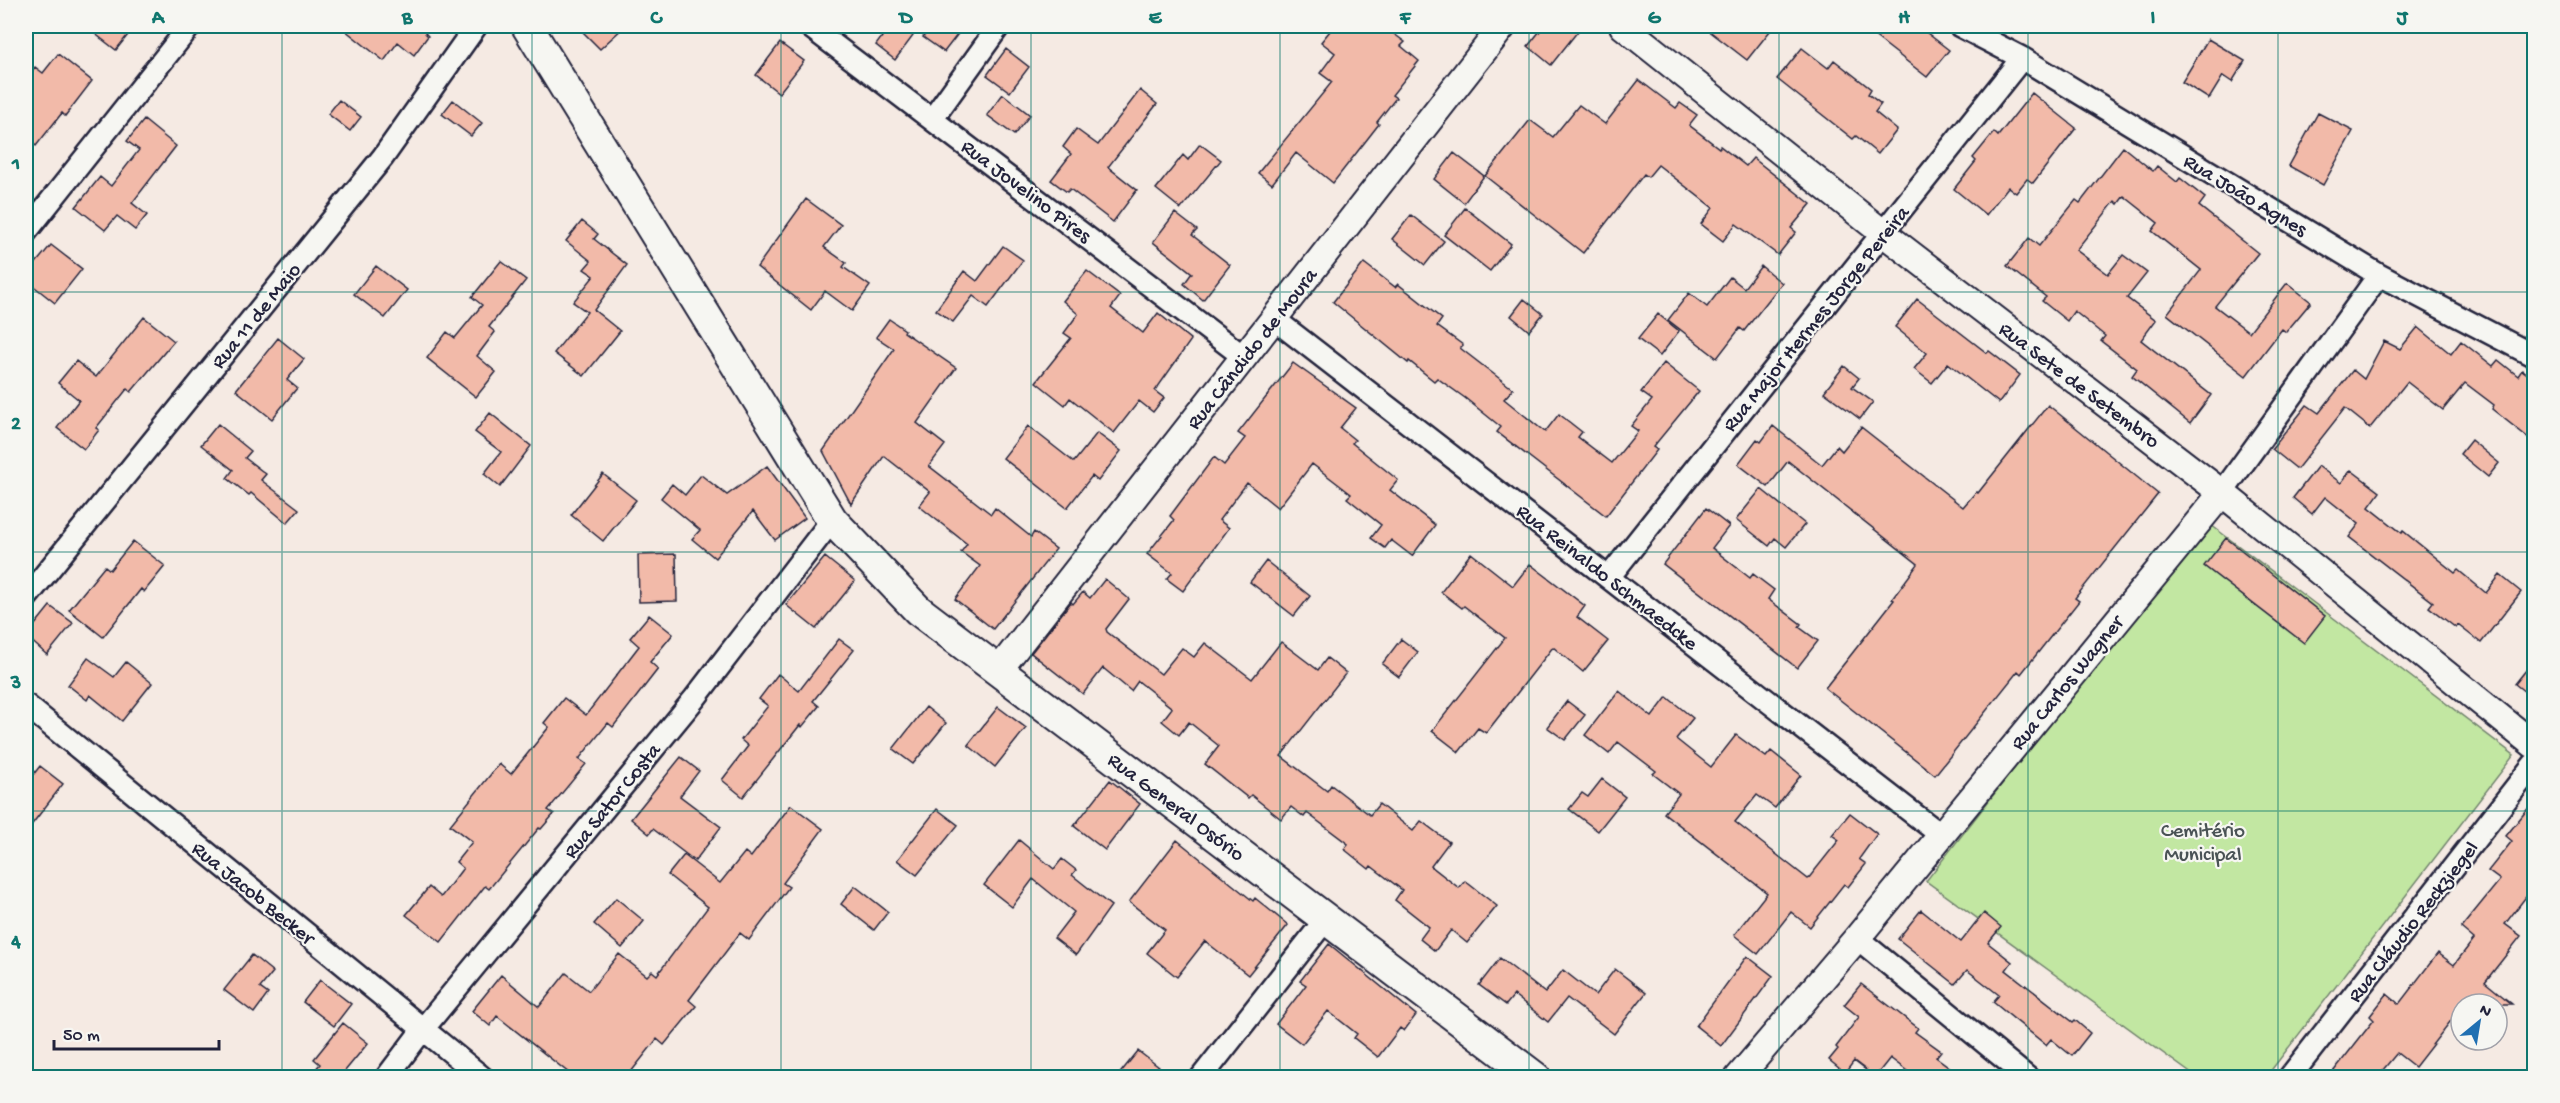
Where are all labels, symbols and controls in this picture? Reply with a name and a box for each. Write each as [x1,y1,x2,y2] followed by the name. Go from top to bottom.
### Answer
[151,8,166,31] text: A
[401,8,413,31] text: B
[650,8,664,31] text: C
[897,8,913,31] text: D
[1149,8,1163,31] text: E
[1399,8,1412,31] text: F
[1648,8,1662,31] text: G
[1898,8,1910,31] text: H
[2151,8,2156,31] text: I
[2396,8,2409,31] text: J
[955,136,1096,251] street label: Rua Jovelino Pires
[2178,150,2312,244] street label: Rua João Agnes
[11,154,20,177] text: 1
[1719,201,1917,438] street label: Rua Major Hermes Jorge Pereira
[207,259,308,375] street label: Rua 11 de Maio
[1183,263,1325,436] street label: Rua Cândido de Moura
[1993,318,2163,455] street label: Rua Sete de Setembro
[11,414,21,437] text: 2
[1510,500,1703,658] street label: Rua Reinaldo Schmaedcke
[2007,611,2132,757] street label: Rua Carlos Wagner
[10,673,21,696] text: 3
[560,739,669,865] street label: Rua Sator Costa
[1101,749,1248,869] street label: Rua General Osório
[2161,820,2245,869] park label: Cemitério Municipal
[2344,837,2486,1009] street label: Rua Cláudio Reckziegel
[185,838,319,953] street label: Rua Jacob Becker
[10,932,21,955] text: 4
[2449,992,2509,1052] north arrow
[2475,1001,2494,1023] text: N
[54,1013,219,1051] scale bar
[63,1026,100,1047] text: 50 m

